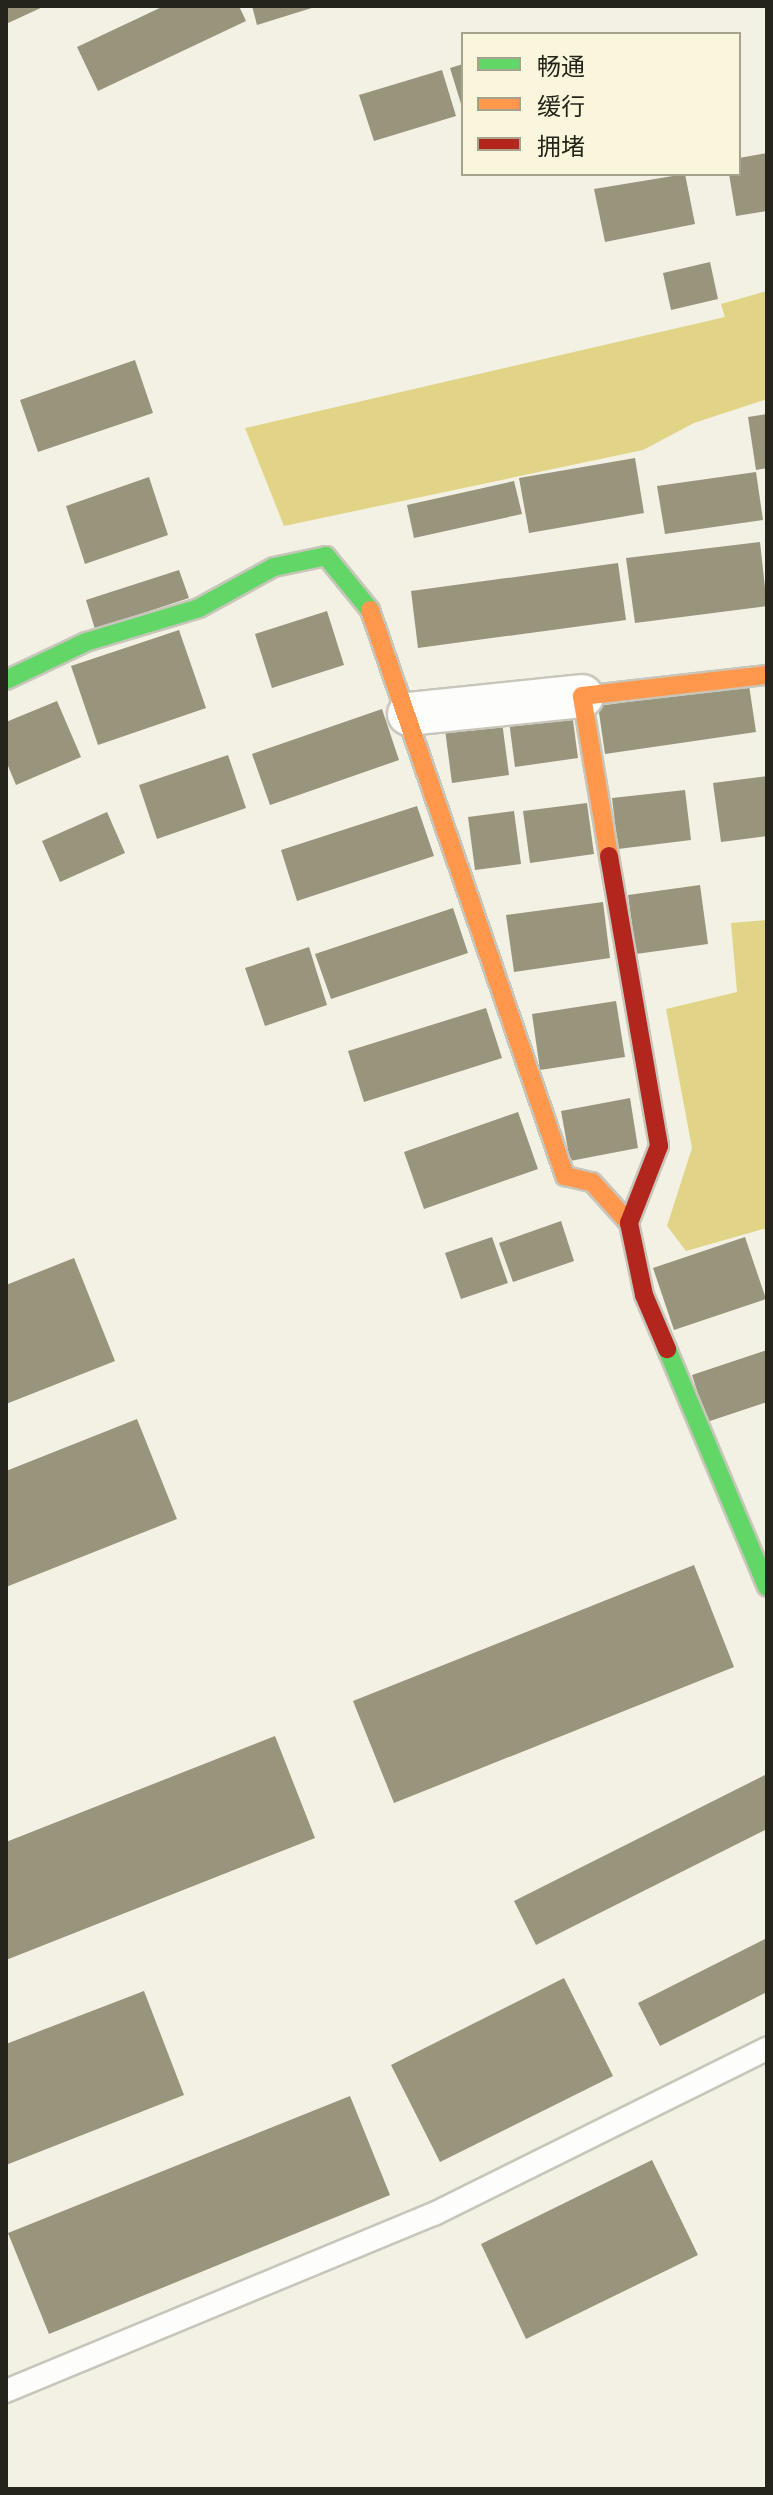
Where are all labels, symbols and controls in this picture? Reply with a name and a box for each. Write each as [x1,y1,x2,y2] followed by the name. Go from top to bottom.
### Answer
[461,32,741,176] legend
[537,49,585,82] text: 畅通
[537,89,585,122] text: 缓行
[537,129,585,162] text: 拥堵

